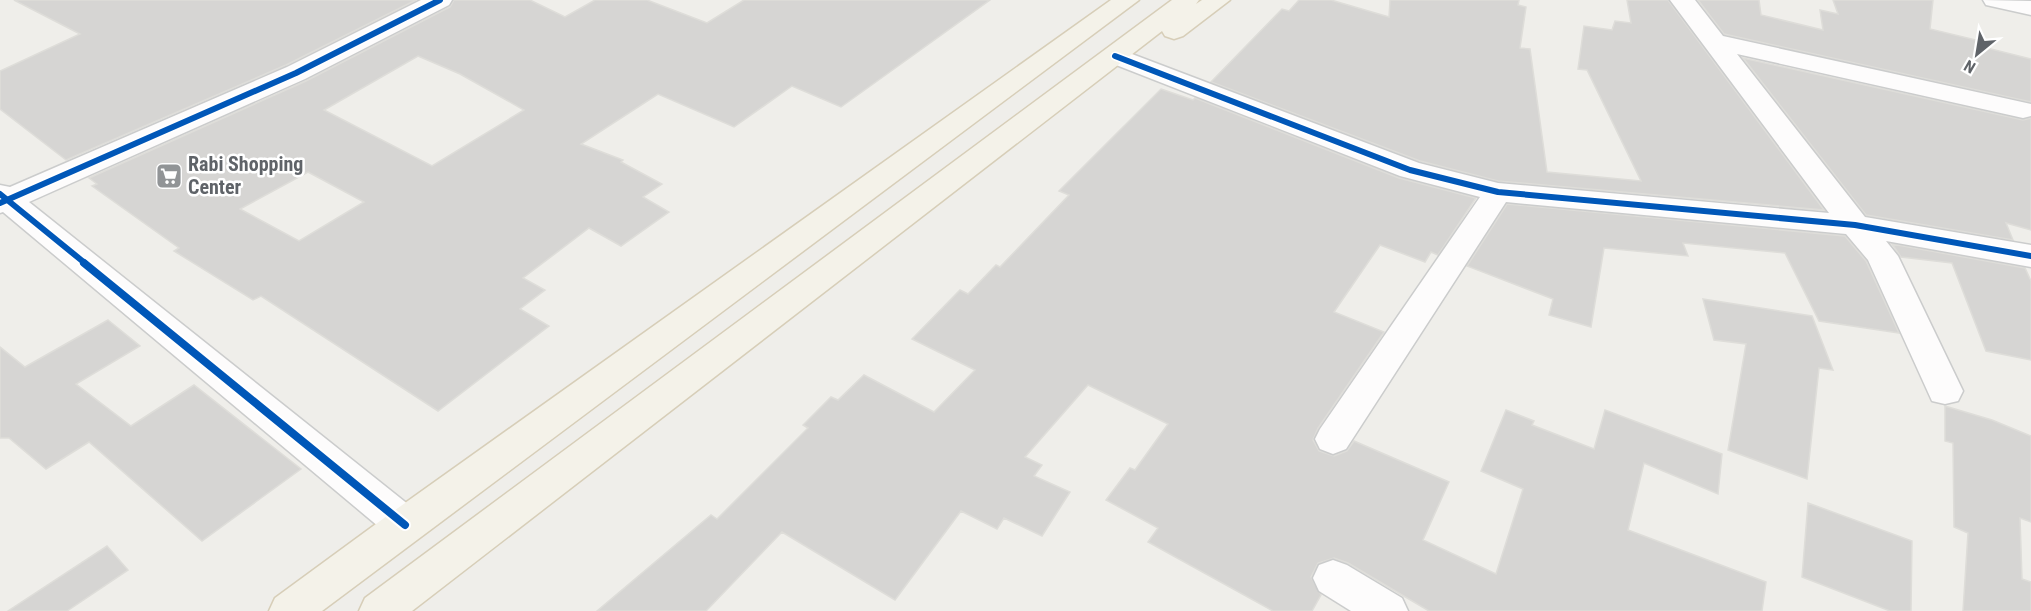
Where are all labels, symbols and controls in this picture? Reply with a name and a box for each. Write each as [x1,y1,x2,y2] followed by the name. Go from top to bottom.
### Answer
[1947,24,2007,84] north arrow
[1961,56,1979,77] text: N
[188,152,303,199] place label: Rabi Shopping Center
[154,161,184,191] supermarket icon: Rabi Shopping Center

